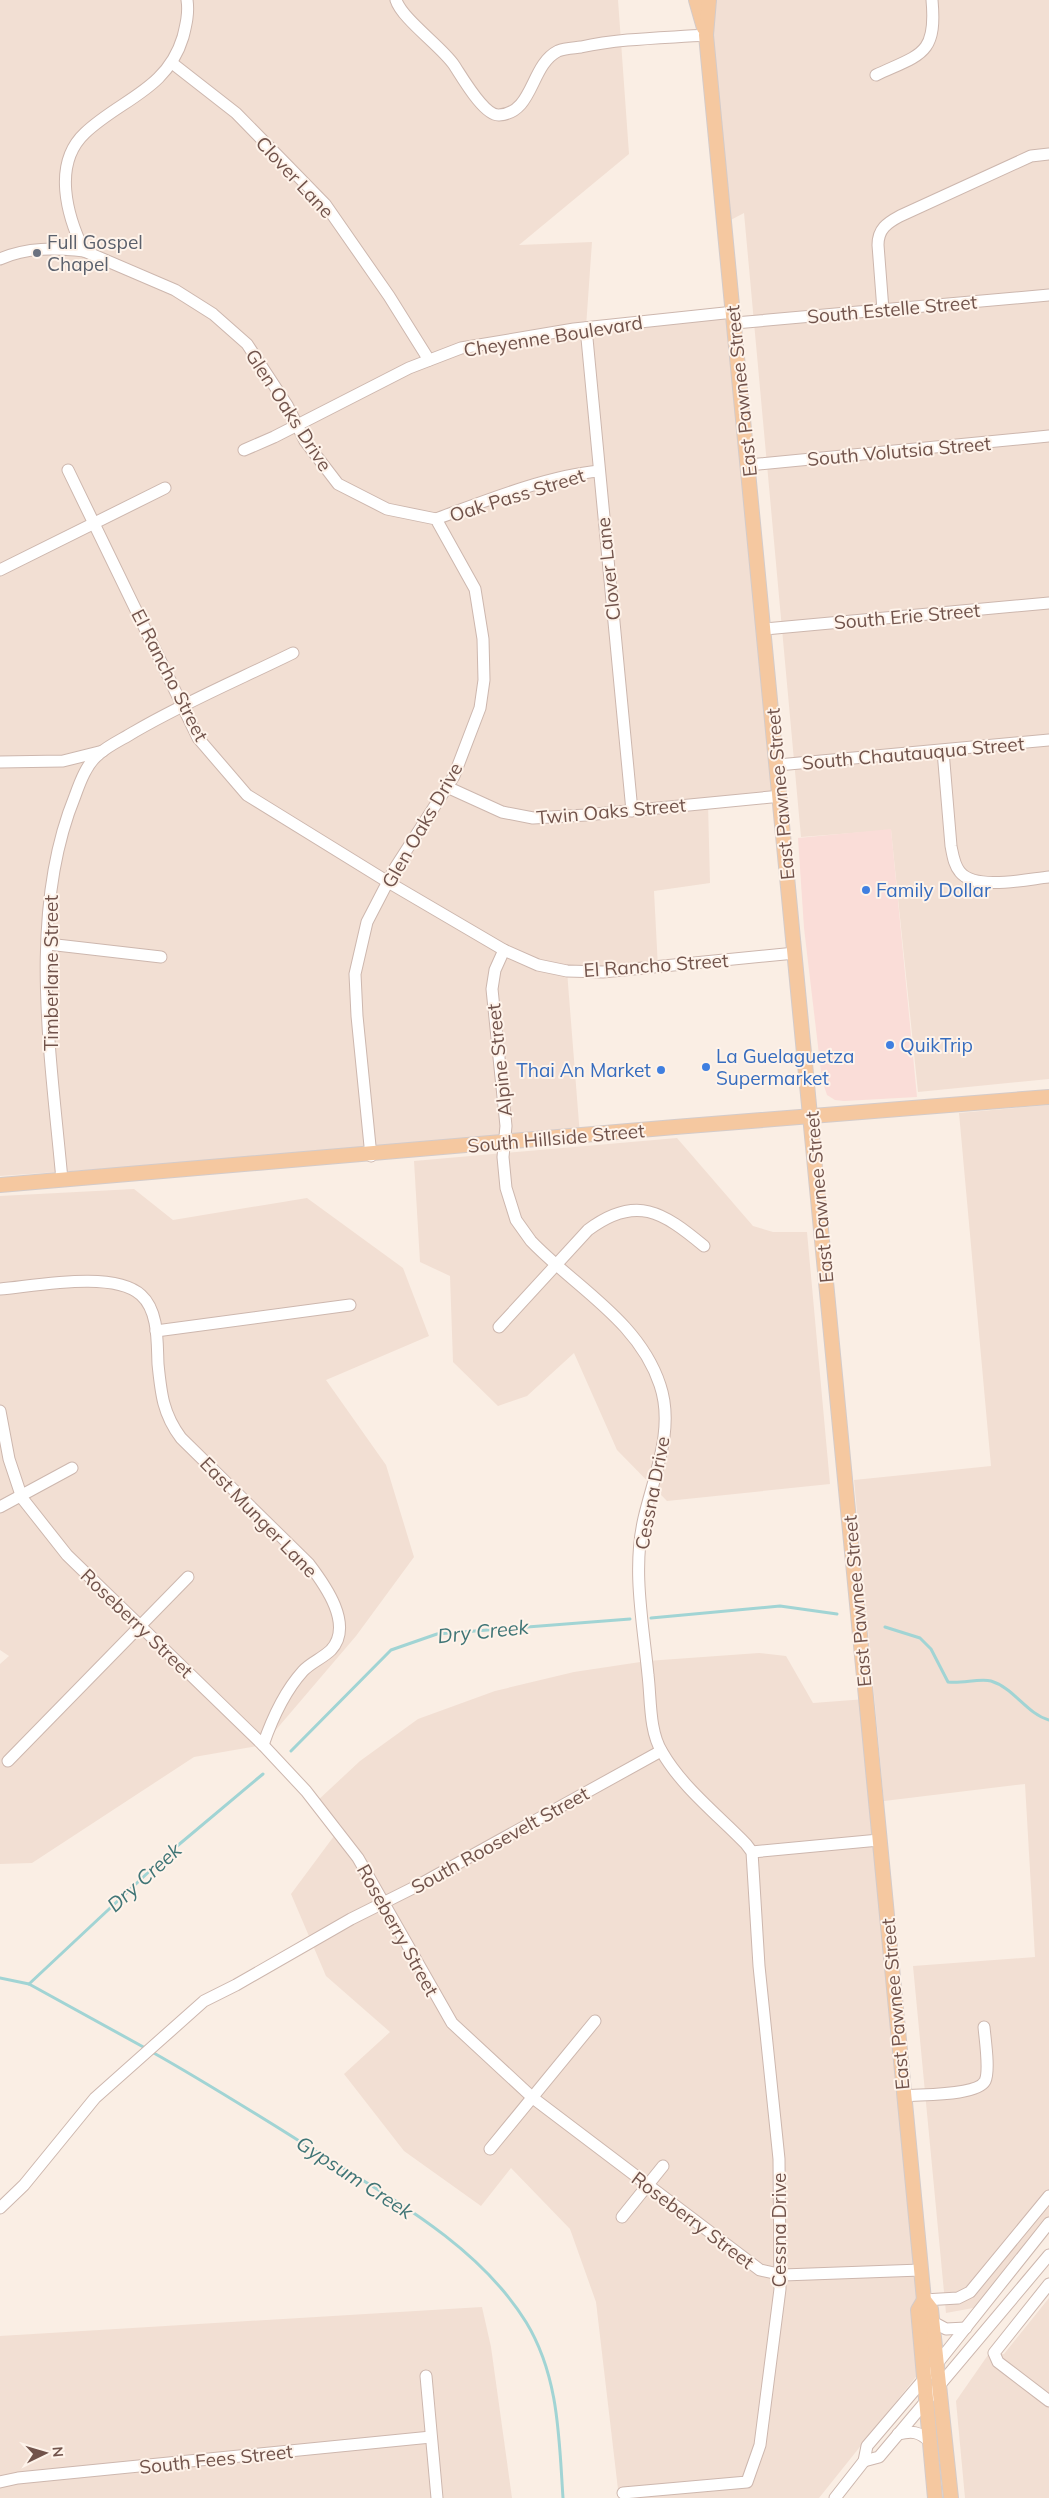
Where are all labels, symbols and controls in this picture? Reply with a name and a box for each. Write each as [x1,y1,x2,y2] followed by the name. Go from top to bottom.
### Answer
[251,131,339,223] street label: Clover Lane
[47,230,143,276] place label: Full Gospel Chapel
[31,247,43,259] marker: Full Gospel Chapel
[806,290,978,328] street label: South Estelle Street
[720,304,762,478] street label: East Pawnee Street
[462,310,644,362] street label: Cheyenne Boulevard
[241,344,337,476] street label: Glen Oaks Drive
[806,431,992,471] street label: South Volutsia Street
[446,463,588,527] street label: Oak Pass Street
[591,516,625,622] street label: Clover Lane
[833,598,982,634] street label: South Erie Street
[126,605,214,745] street label: El Rancho Street
[761,707,799,881] street label: East Pawnee Street
[801,731,1026,775] street label: South Chautauqua Street
[376,758,468,892] street label: Glen Oaks Drive
[535,792,687,829] street label: Twin Oaks Street
[876,878,991,902] place label: Family Dollar
[860,884,872,896] marker: Family Dollar
[39,895,63,1051] street label: Timberlane Street
[583,948,730,982] street label: El Rancho Street
[481,1002,517,1118] street label: Alpine Street
[900,1033,973,1057] place label: QuikTrip
[884,1039,896,1051] marker: QuikTrip
[716,1044,854,1090] place label: La Guelaguetza Supermarket
[516,1058,651,1082] place label: Thai An Market
[700,1061,712,1073] marker: La Guelaguetza Supermarket
[655,1064,667,1076] marker: Thai An Market
[800,1110,838,1284] street label: East Pawnee Street
[466,1118,646,1158] street label: South Hillside Street
[629,1434,675,1552] street label: Cessna Drive
[195,1452,323,1582] street label: East Munger Lane
[838,1514,876,1688] street label: East Pawnee Street
[76,1563,199,1683] street label: Roseberry Street
[436,1614,531,1648] water label: Dry Creek
[407,1781,593,1899] street label: South Roosevelt Street
[102,1837,187,1917] water label: Dry Creek
[352,1860,444,2001] street label: Roseberry Street
[876,1917,914,2091] street label: East Pawnee Street
[292,2130,419,2224] water label: Gypsum Creek
[627,2166,759,2274] street label: Roseberry Street
[767,2173,791,2287] street label: Cessna Drive
[20,2428,70,2478] north arrow
[138,2439,294,2479] street label: South Fees Street
[49,2446,67,2458] text: N

